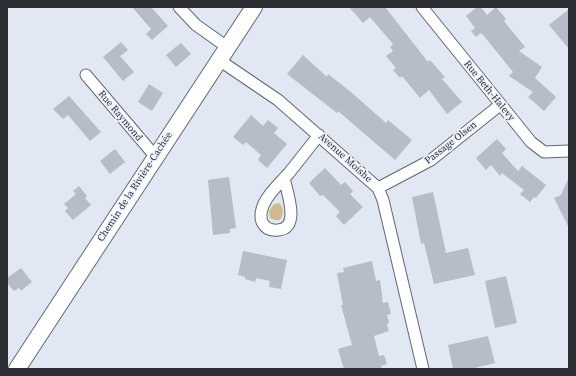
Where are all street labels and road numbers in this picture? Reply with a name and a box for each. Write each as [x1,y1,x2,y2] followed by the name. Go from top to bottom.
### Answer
[461,58,517,124] street label: Rue Beth-Halevy
[95,88,145,144] street label: Rue Raymond
[423,119,479,167] street label: Passage Olsen
[95,130,175,244] street label: Chemin de la Rivière-Cachée
[316,131,374,185] street label: Avenue Moishe

